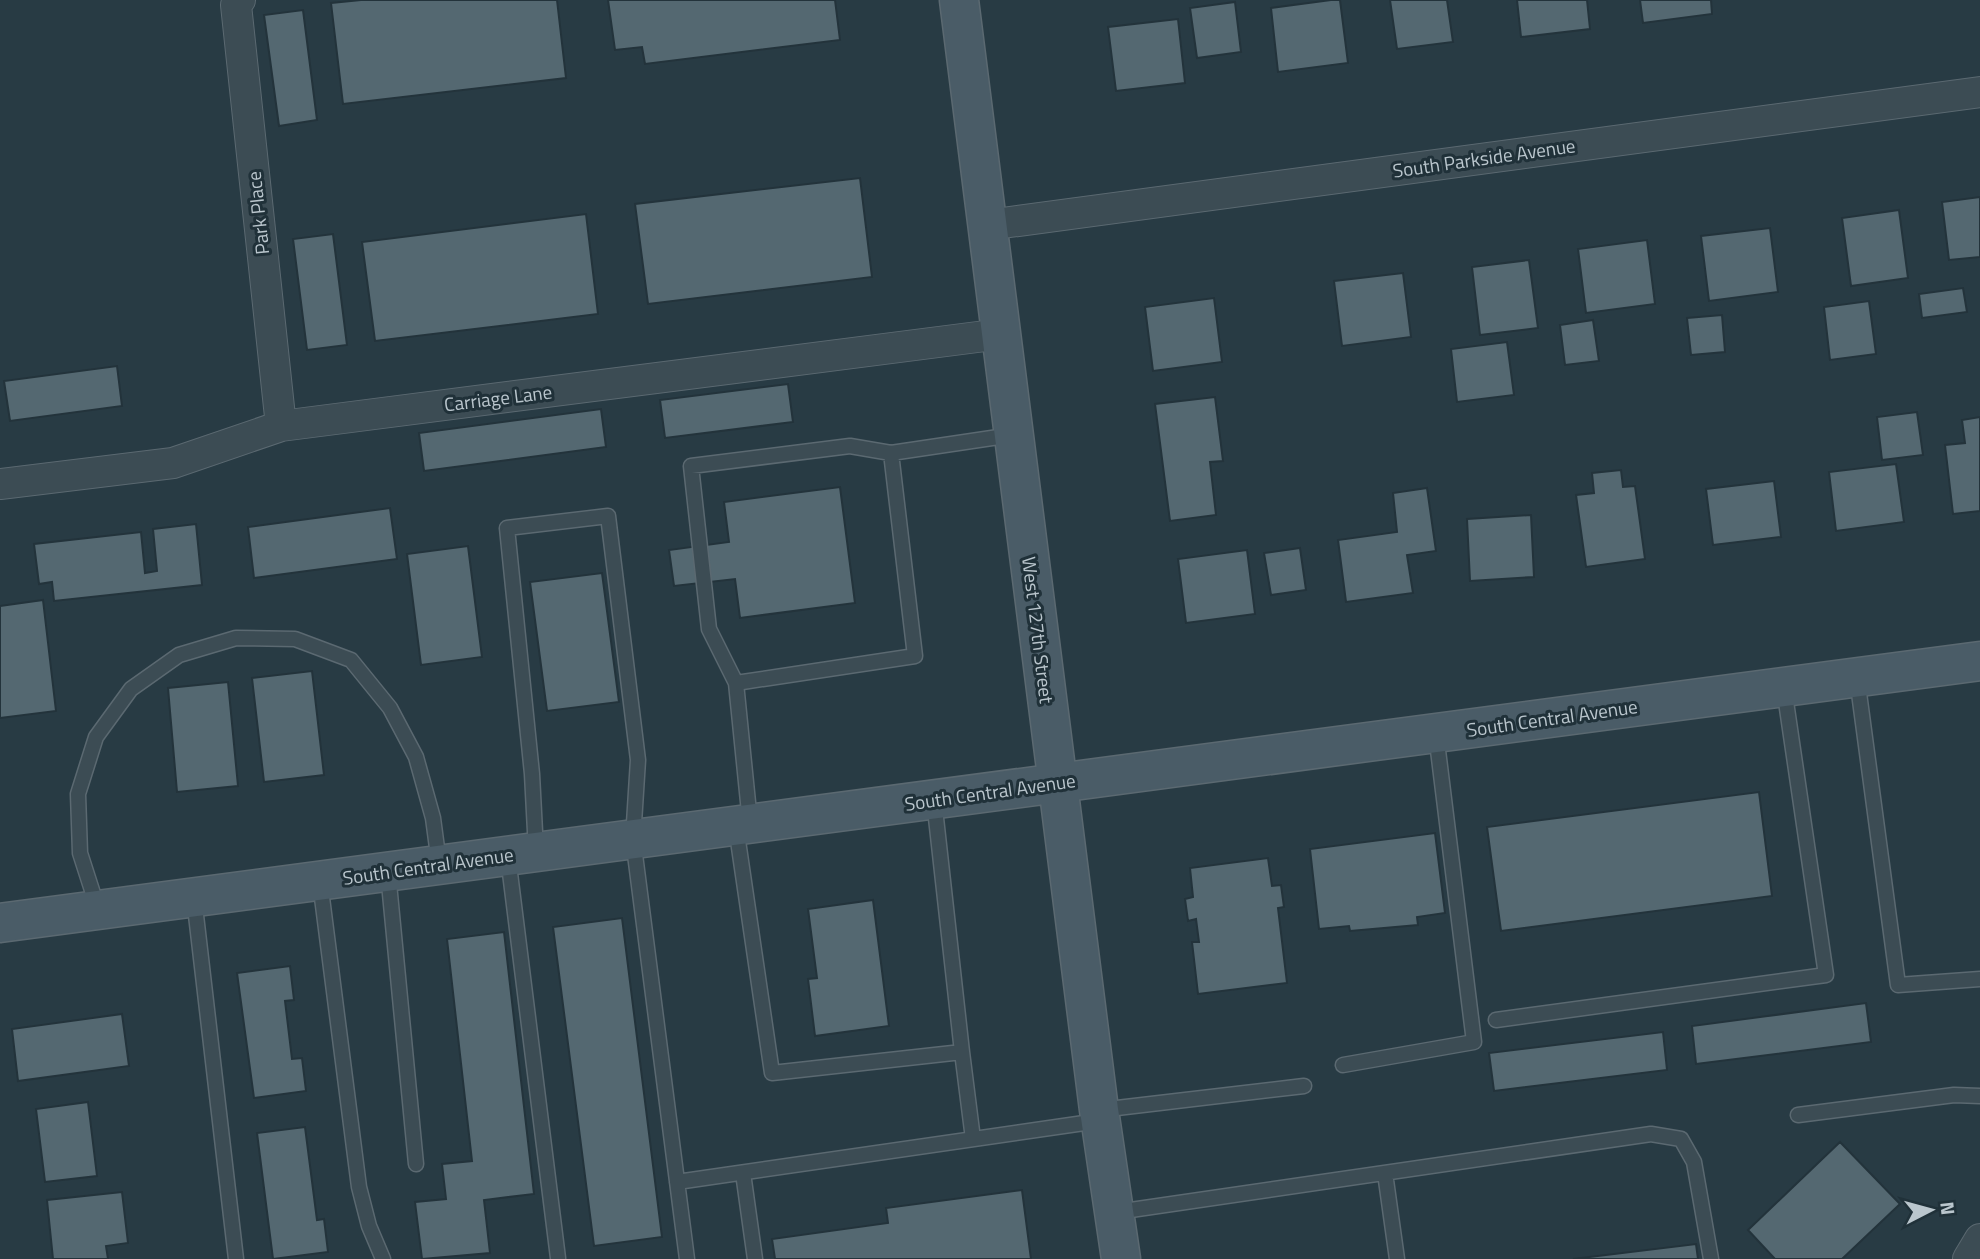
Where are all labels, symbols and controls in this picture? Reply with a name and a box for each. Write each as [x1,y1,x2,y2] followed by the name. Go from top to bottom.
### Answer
[1391,130,1577,185] street label: South Parkside Avenue
[239,170,276,256] street label: Park Place
[442,376,554,419] street label: Carriage Lane
[1015,555,1062,705] street label: West 127th Street
[1465,691,1639,744] street label: South Central Avenue
[903,765,1077,818] street label: South Central Avenue
[341,839,515,892] street label: South Central Avenue
[1896,1175,1966,1245] north arrow
[1933,1200,1964,1216] text: N

